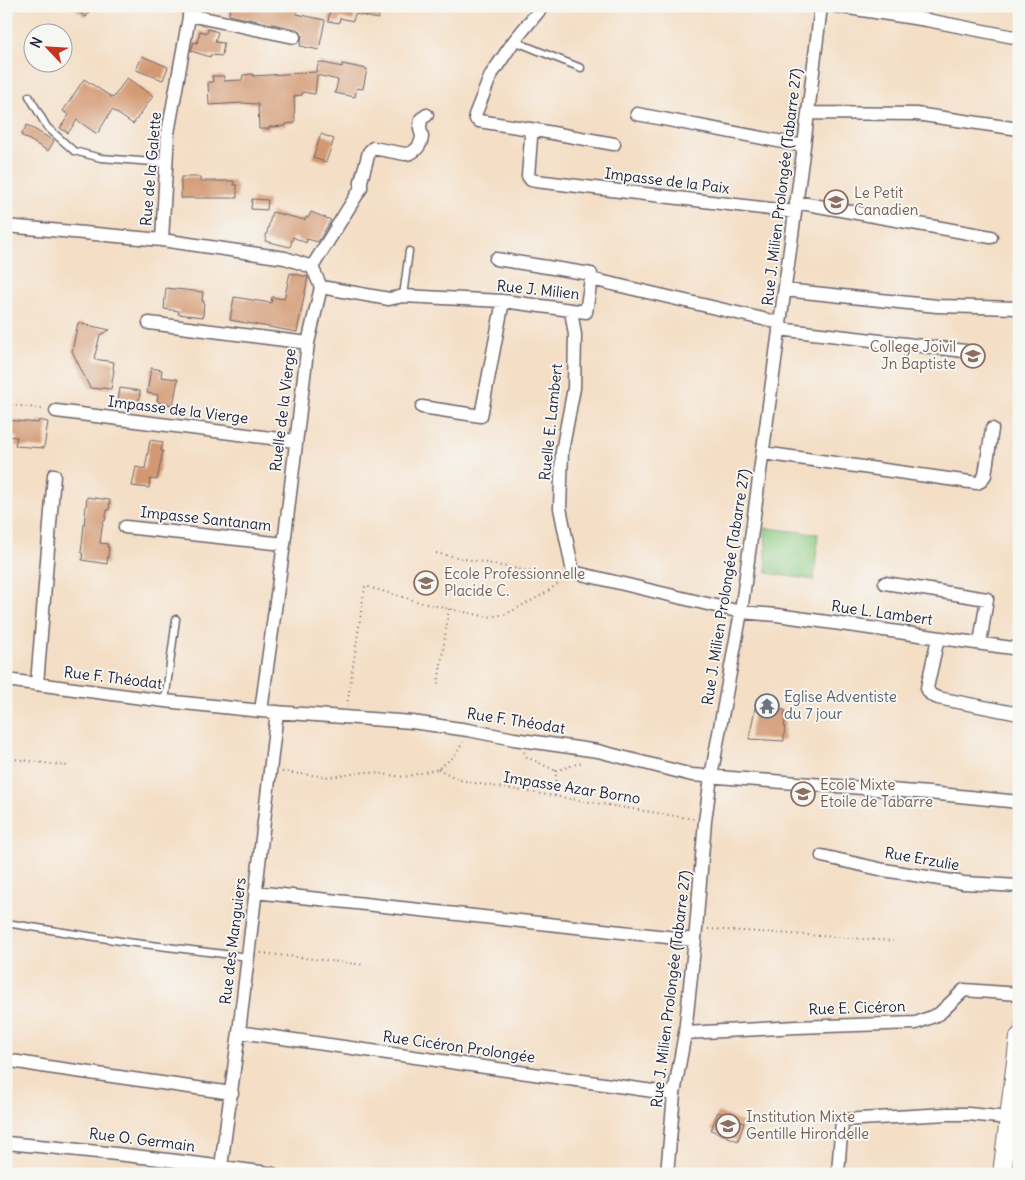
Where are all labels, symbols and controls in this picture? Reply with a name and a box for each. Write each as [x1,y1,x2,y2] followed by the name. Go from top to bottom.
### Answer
[22,22,72,72] north arrow
[26,34,46,51] text: N
[758,67,805,307] street label: Rue J. Milien Prolongée (Tabarre 27)
[136,111,165,227] street label: Rue de la Galette
[603,163,731,198] street label: Impasse de la Paix
[854,183,919,219] place label: Le Petit Canadien
[823,189,849,215] school or university icon: Le Petit Canadien
[496,276,581,303] street label: Rue J. Milien
[870,337,956,373] place label: College Joivil Jn Baptiste
[960,343,986,369] school or university icon: College Joivil Jn Baptiste
[266,347,299,473] street label: Ruelle de la Vierge
[535,363,566,481] street label: Ruelle E. Lambert
[107,391,249,428] street label: Impasse de la Vierge
[697,467,754,706] street label: Rue J. Milien Prolongée (Tabarre 27)
[140,502,272,535] street label: Impasse Santanam
[444,564,585,600] place label: Ecole Professionnelle Placide C.
[413,570,439,596] school or university icon: Ecole Professionnelle Placide C.
[830,596,934,629] street label: Rue L. Lambert
[63,662,163,693] street label: Rue F. Théodat
[784,687,897,723] place label: Eglise Adventiste du 7 jour
[754,693,780,719] temple icon: Eglise Adventiste du 7 jour
[466,703,567,738] street label: Rue F. Théodat
[502,767,642,808] street label: Impasse Azar Borno
[820,775,933,811] place label: Ecole Mixte Etoile de Tabarre
[790,781,816,807] school or university icon: Ecole Mixte Etoile de Tabarre
[883,843,961,874] street label: Rue Erzulie
[647,869,694,1109] street label: Rue J. Milien Prolongée (Tabarre 27)
[215,876,250,1006] street label: Rue des Manguiers
[808,996,906,1019] street label: Rue E. Cicéron
[382,1026,536,1067] street label: Rue Cicéron Prolongée
[746,1107,869,1143] place label: Institution Mixte Gentille Hirondelle
[715,1113,741,1139] school or university icon: Institution Mixte Gentille Hirondelle
[88,1124,196,1155] street label: Rue O. Germain

